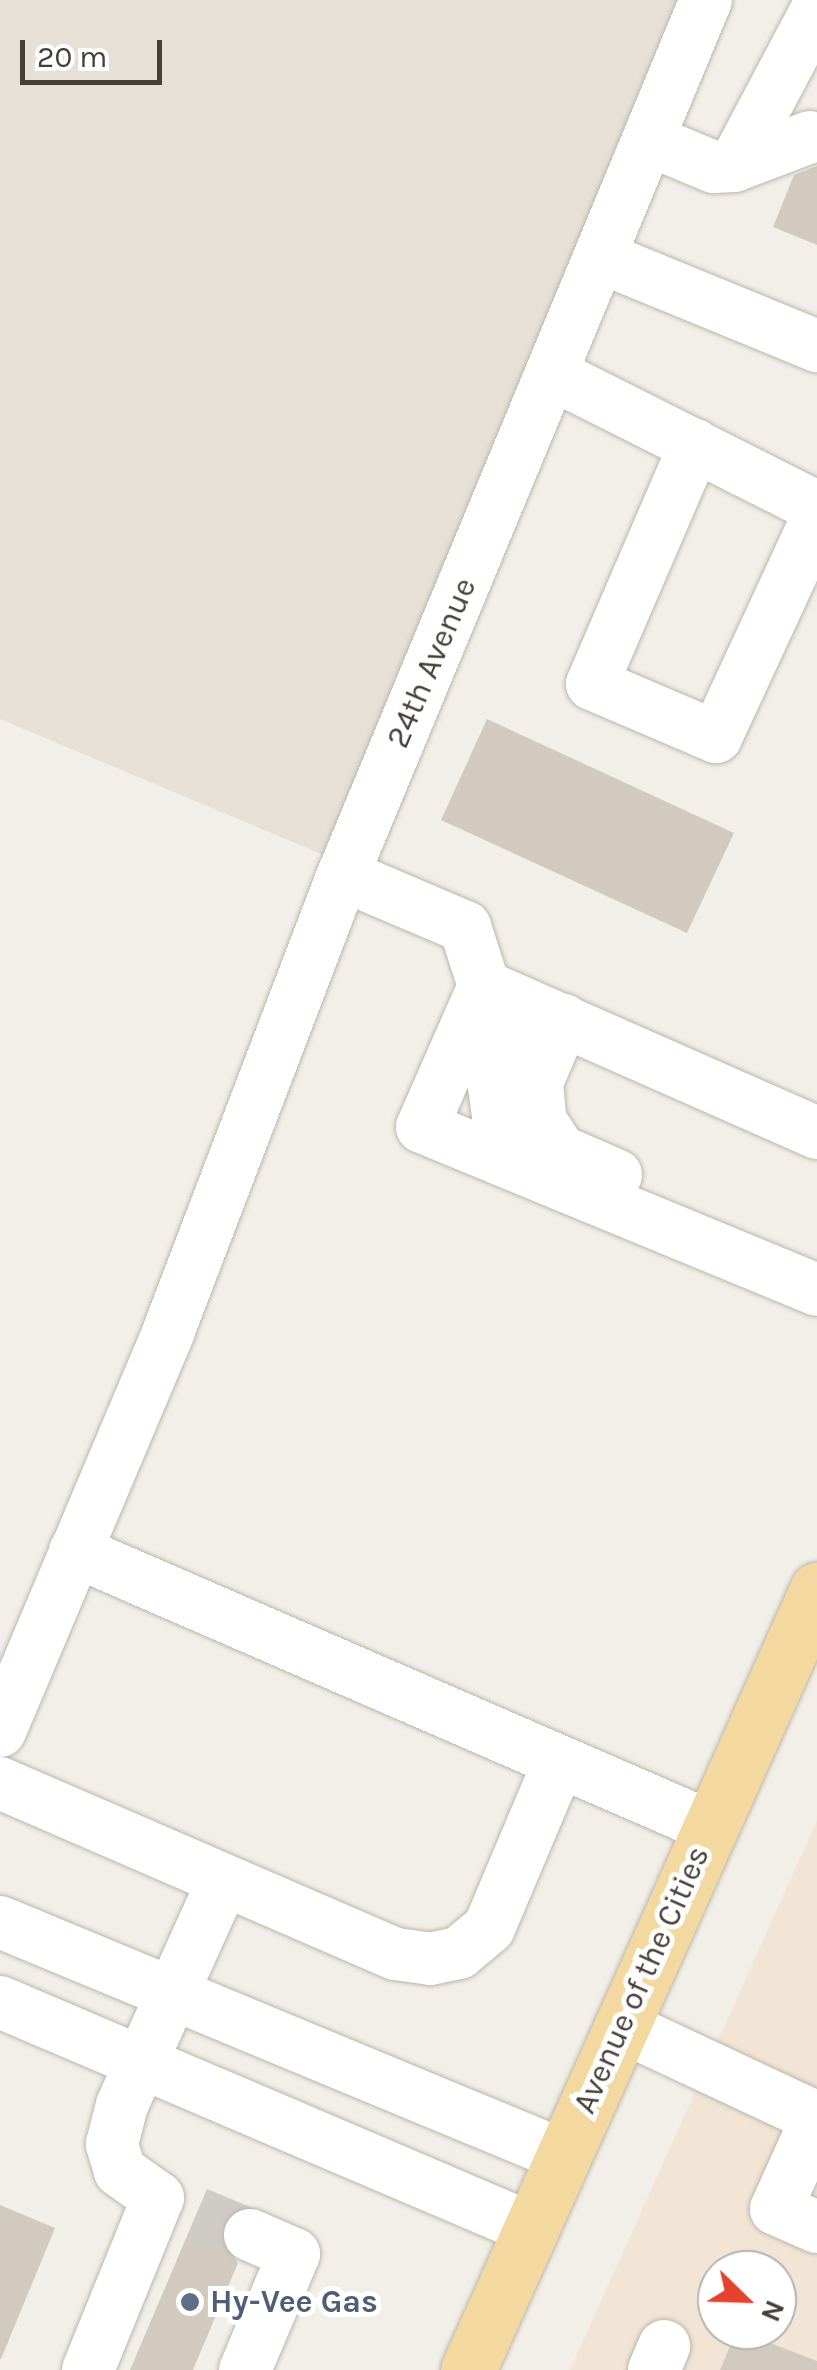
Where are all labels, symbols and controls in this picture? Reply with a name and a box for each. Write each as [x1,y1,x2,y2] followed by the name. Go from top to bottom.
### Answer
[25,20,168,82] scale bar
[37,39,107,75] text: 20 m
[379,572,485,754] street label: 24th Avenue
[566,1841,718,2119] street label: Avenue of the Cities
[697,2250,797,2350] north arrow
[210,2283,378,2321] place label: Hy-Vee Gas
[179,2291,201,2313] marker: Hy-Vee Gas
[754,2295,792,2327] text: N

